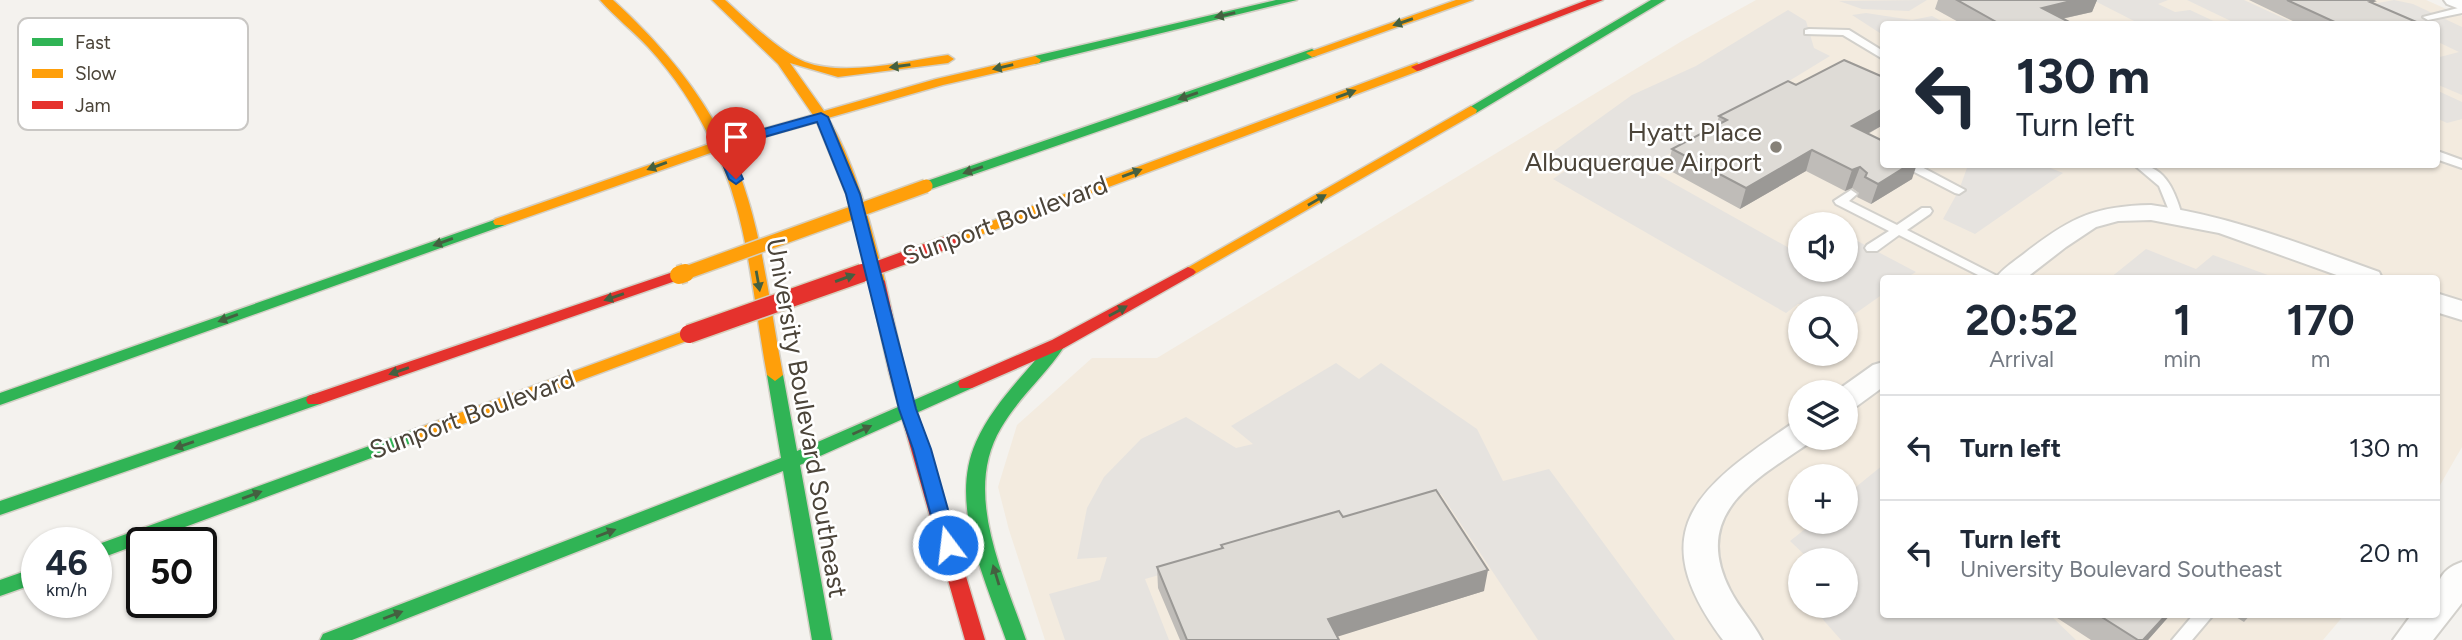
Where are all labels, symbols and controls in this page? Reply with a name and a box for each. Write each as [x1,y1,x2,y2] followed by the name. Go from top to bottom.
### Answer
[1214,10,1236,21] one-way arrow
[1392,17,1413,28] one-way arrow
[18,18,248,130] legend
[75,31,111,54] text: Fast
[2016,46,2150,105] text: 130 m
[1901,49,1992,140] icon: left
[889,61,911,72] one-way arrow
[75,62,117,85] text: Slow
[992,62,1014,73] one-way arrow
[1335,88,1356,99] one-way arrow
[1177,91,1198,102] one-way arrow
[75,94,111,117] text: Jam
[2016,106,2135,144] text: Turn left
[706,107,766,179] pin
[1525,116,1762,178] place label: Hyatt Place Albuquerque Airport
[717,118,755,156] icon: arrive
[1768,139,1784,155] marker: Hyatt Place Albuquerque Airport
[646,161,667,172] one-way arrow
[962,165,983,176] one-way arrow
[1122,167,1143,178] one-way arrow
[898,168,1112,272] street label: Sunport Boulevard
[1307,194,1327,206] one-way arrow
[1788,212,1858,618] map controls
[1788,212,1858,282] button: sound
[760,236,854,600] street label: University Boulevard Southeast
[432,237,453,248] one-way arrow
[752,270,763,292] one-way arrow
[835,272,856,283] one-way arrow
[604,292,625,303] one-way arrow
[1965,295,2078,346] text: 20:52
[2173,295,2191,346] text: 1
[2286,295,2355,346] text: 170
[1788,296,1858,366] button: search
[1108,305,1128,317] one-way arrow
[218,313,239,324] one-way arrow
[1989,345,2054,373] text: Arrival
[2163,345,2201,373] text: min
[2311,345,2330,373] text: m
[365,362,579,466] street label: Sunport Boulevard
[389,366,410,377] one-way arrow
[1788,380,1858,450] button: layers
[852,424,872,436] one-way arrow
[1901,429,1939,467] icon: left
[1960,432,2061,464] text: Turn left
[2349,432,2419,464] text: 130 m
[173,440,194,451] one-way arrow
[1788,464,1858,534] button: +
[242,489,263,500] one-way arrow
[911,508,985,582] position arrow
[1960,523,2061,555] text: Turn left
[126,527,217,618] speed limit sign: 50
[595,527,616,538] one-way arrow
[1901,534,1939,572] icon: left
[2359,537,2419,569] text: 20 m
[45,542,88,584] text: 46
[1788,548,1858,618] button: −
[1960,555,2282,583] text: University Boulevard Southeast
[991,564,1001,585] one-way arrow
[46,579,87,601] text: km/h
[383,610,404,621] one-way arrow

